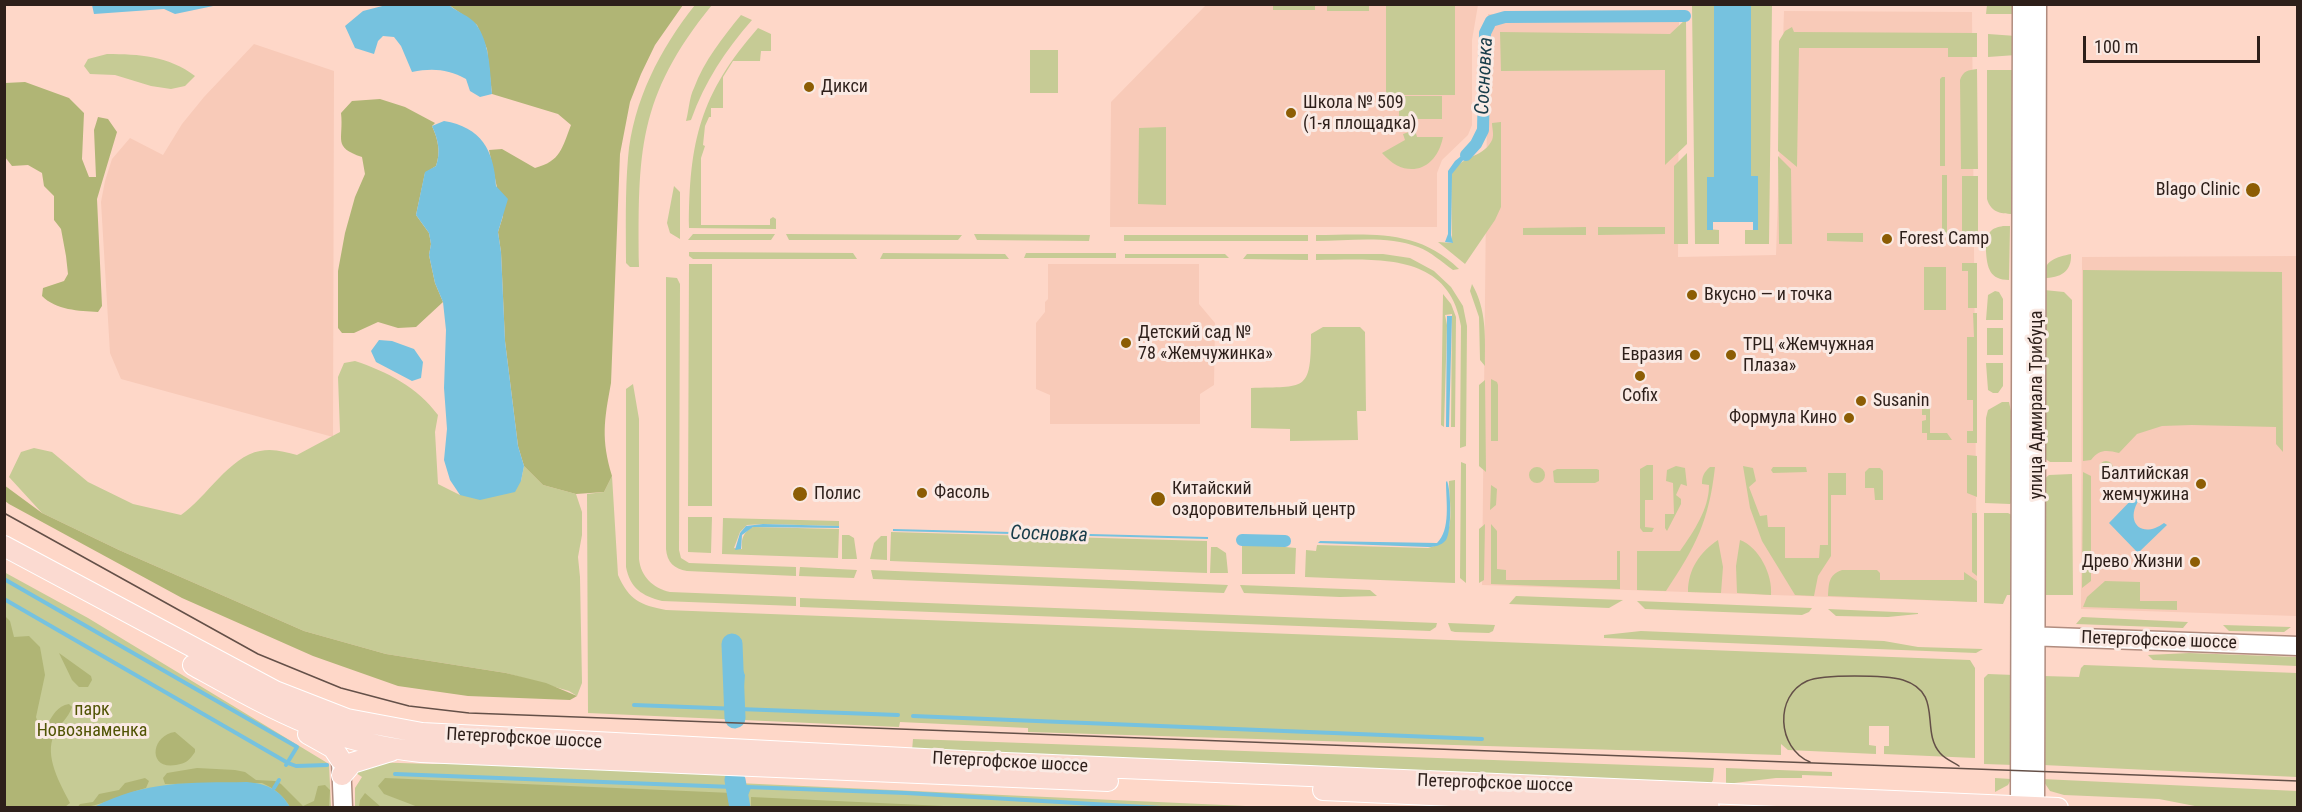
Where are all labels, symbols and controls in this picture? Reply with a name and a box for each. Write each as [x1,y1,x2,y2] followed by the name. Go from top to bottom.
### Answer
[2086,24,2263,62] scale bar
[2094,36,2138,57] text: 100 m
[1471,37,1499,115] water label: Сосновка
[821,76,868,98] place label: Дикси
[802,80,816,94] marker: Дикси
[1303,92,1416,134] place label: Школа № 509 (1-я площадка)
[1284,106,1298,120] marker: Школа № 509 (1-я площадка)
[2156,179,2240,201] place label: Blago Clinic
[2244,181,2262,199] marker: Blago Clinic
[1899,228,1989,250] place label: Forest Camp
[1880,232,1894,246] marker: Forest Camp
[1704,284,1832,306] place label: Вкусно — и точка
[1685,288,1699,302] marker: Вкусно — и точка
[2026,311,2048,499] street label: улица Адмирала Трибуца
[1138,322,1273,364] place label: Детский сад № 78 «Жемчужинка»
[1743,334,1874,376] place label: ТРЦ «Жемчужная Плаза»
[1119,336,1133,350] marker: Детский сад № 78 «Жемчужинка»
[1622,344,1683,366] place label: Евразия
[1688,348,1702,362] marker: Евразия
[1724,348,1738,362] marker: ТРЦ «Жемчужная Плаза»
[1633,369,1647,383] marker: Cofix
[1622,385,1658,407] place label: Cofix
[1873,390,1929,412] place label: Susanin
[1854,394,1868,408] marker: Susanin
[1729,407,1837,429] place label: Формула Кино
[1842,411,1856,425] marker: Формула Кино
[2101,463,2189,506] place label: Балтийская жемчужина
[2194,477,2208,491] marker: Балтийская жемчужина
[1172,478,1355,520] place label: Китайский оздоровительный центр
[934,482,990,504] place label: Фасоль
[814,483,861,505] place label: Полис
[791,485,809,503] marker: Полис
[915,486,929,500] marker: Фасоль
[1149,490,1167,508] marker: Китайский оздоровительный центр
[1010,522,1088,548] water label: Сосновка
[2082,551,2183,573] place label: Древо Жизни
[2188,555,2202,569] marker: Древо Жизни
[2081,627,2237,655] street label: Петергофское шоссе
[37,699,147,742] park label: парк Новознаменка
[446,724,602,754] street label: Петергофское шоссе
[932,748,1088,778] street label: Петергофское шоссе
[1417,770,1573,798] street label: Петергофское шоссе

